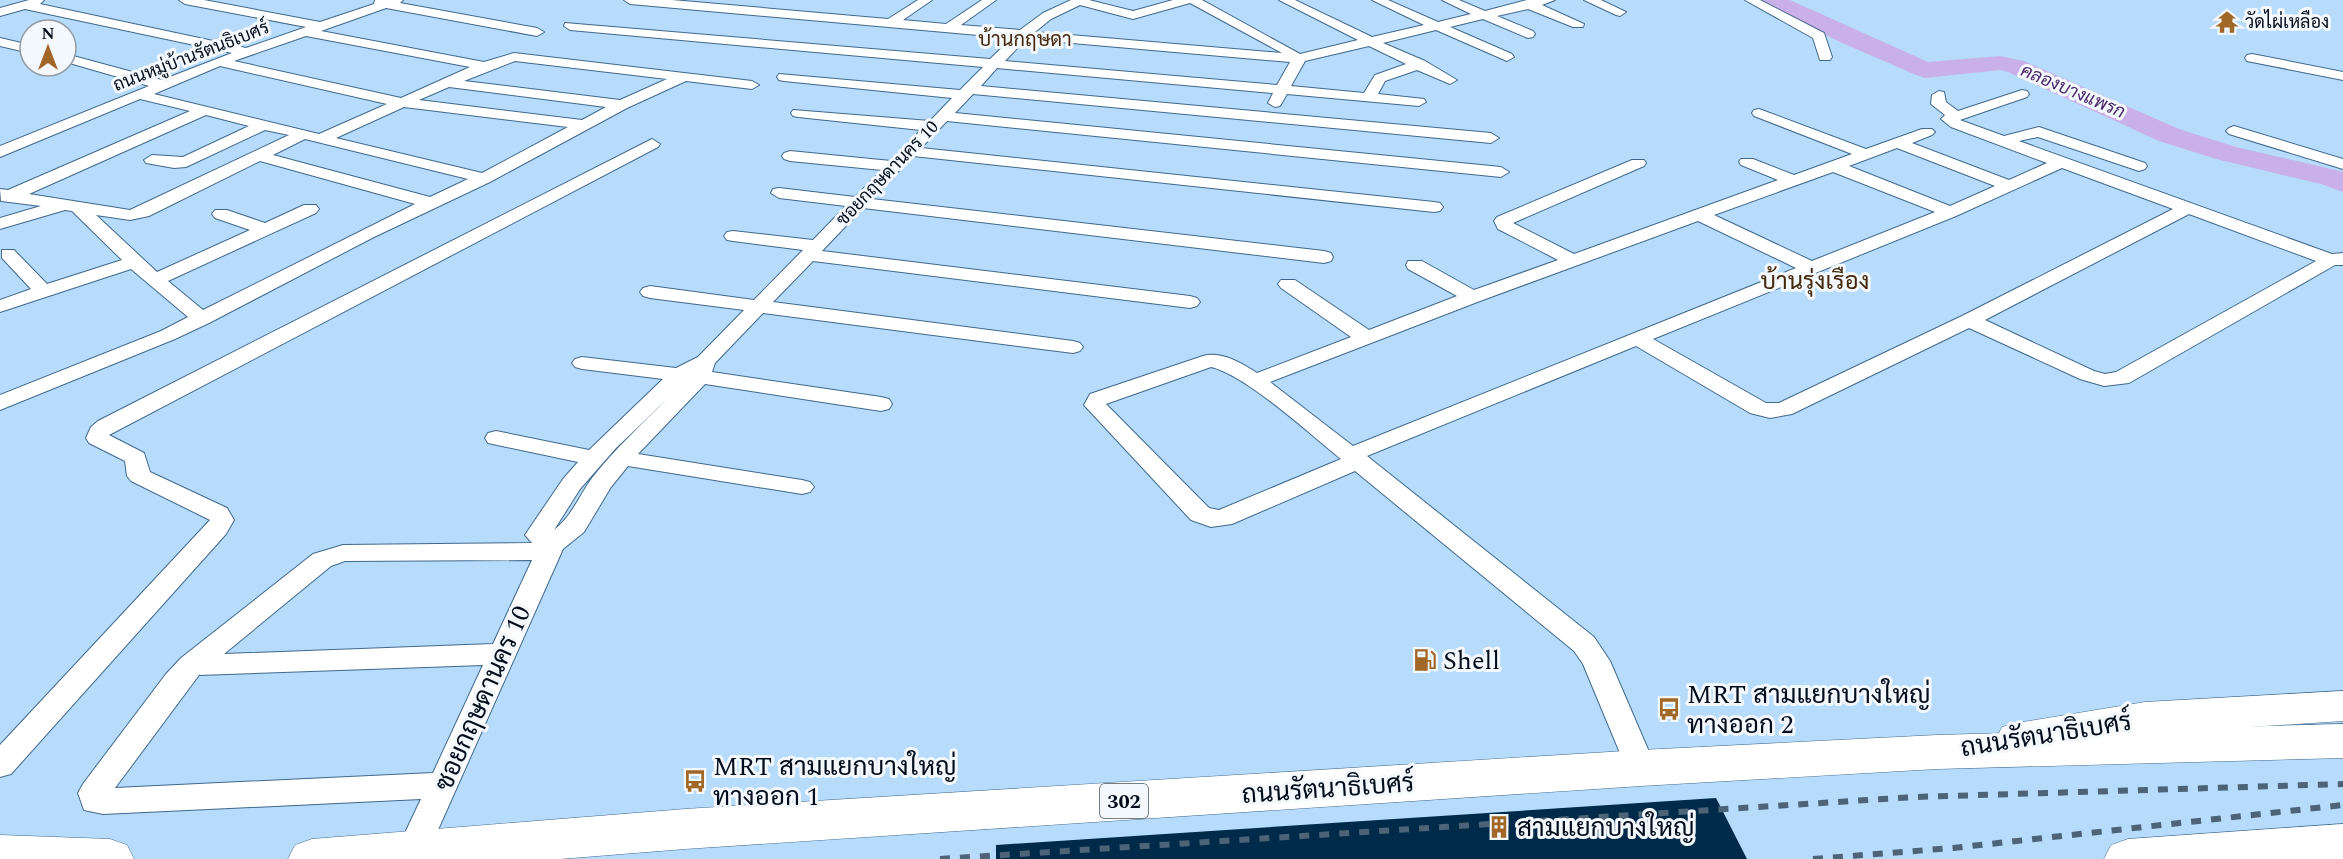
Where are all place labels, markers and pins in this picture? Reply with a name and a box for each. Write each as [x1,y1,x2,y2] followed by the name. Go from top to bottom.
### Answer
[2214,9,2240,35] temple icon: วัดไผ่เหลือง
[2245,9,2329,36] place label: วัดไผ่เหลือง
[1443,641,1500,681] place label: Shell
[1412,647,1438,673] fuel station icon: Shell
[1687,675,1931,745] place label: MRT สามแยกบางใหญ่ ทางออก 2
[1656,696,1682,722] bus stop icon: MRT สามแยกบางใหญ่ ทางออก 2
[713,747,957,817] place label: MRT สามแยกบางใหญ่ ทางออก 1
[682,768,708,794] bus stop icon: MRT สามแยกบางใหญ่ ทางออก 1
[1517,808,1695,848] place label: สามแยกบางใหญ่
[1486,814,1512,840] building icon: สามแยกบางใหญ่

